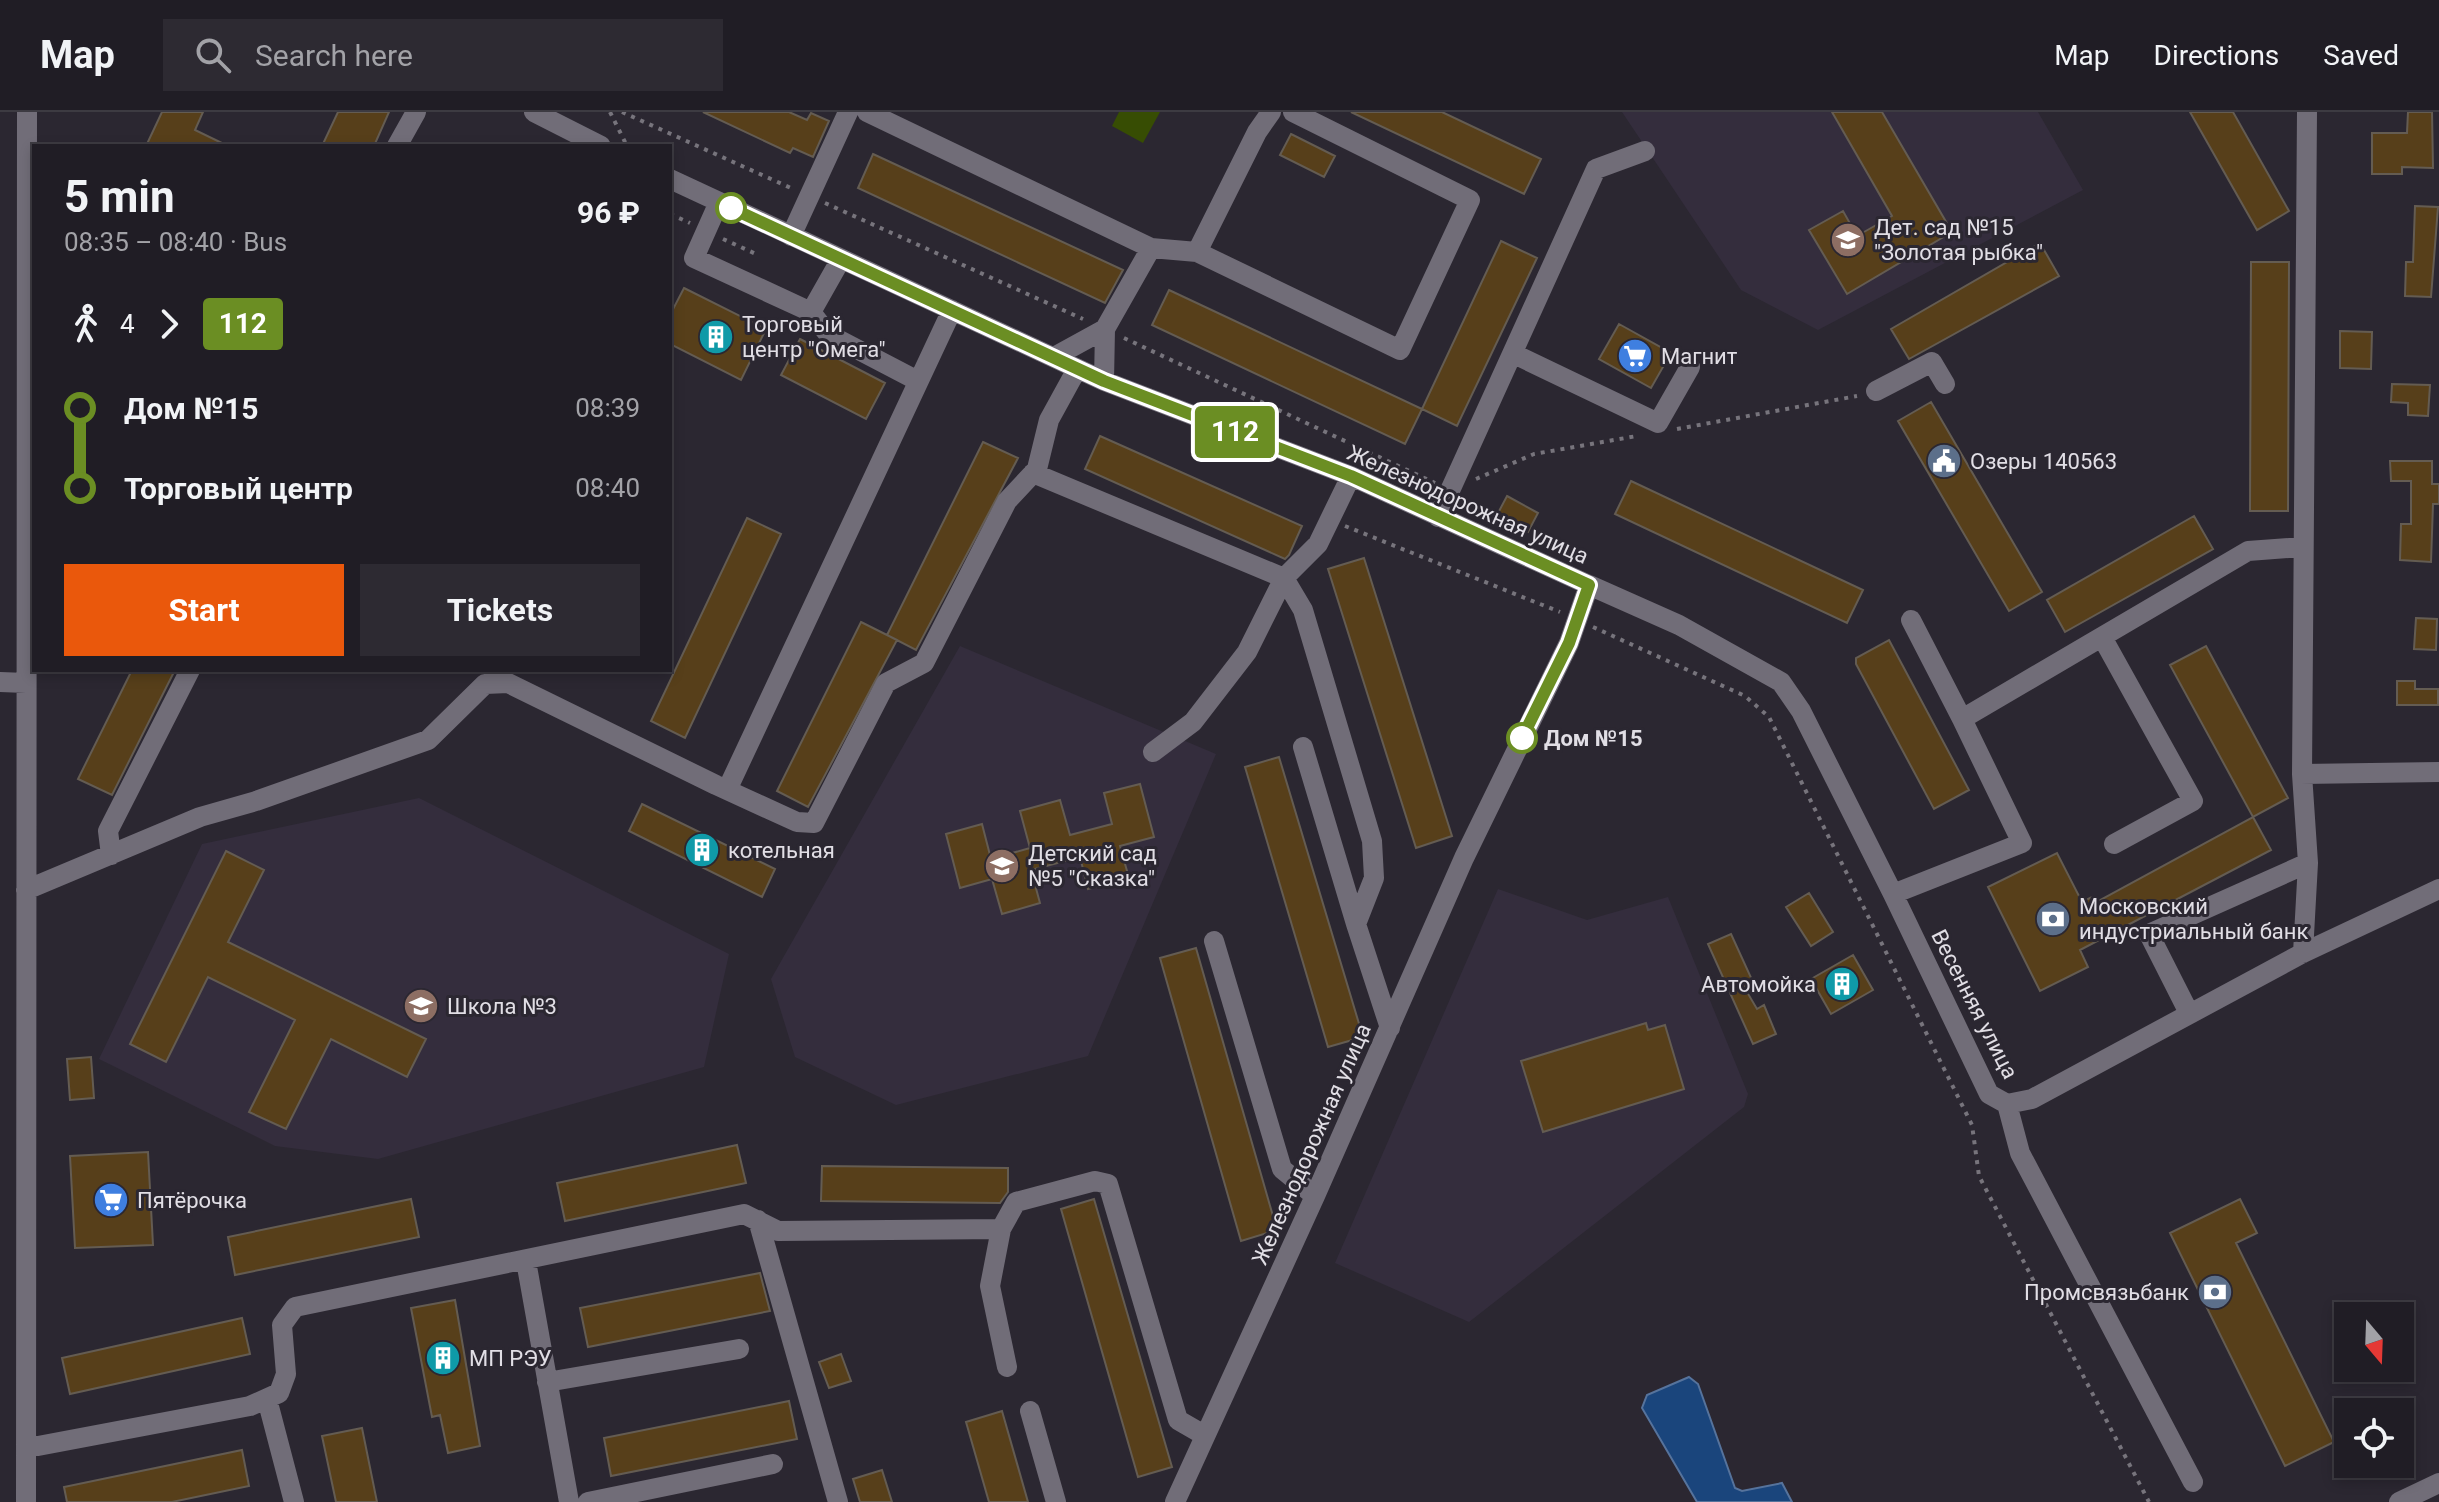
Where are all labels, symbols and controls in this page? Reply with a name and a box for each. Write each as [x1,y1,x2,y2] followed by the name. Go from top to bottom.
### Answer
[163,19,723,91] search box
[40,33,115,77] text: Map
[191,33,235,77] icon: search
[255,38,413,73] text: Search here
[2054,39,2110,72] text: Map
[2154,39,2279,72] text: Directions
[2323,39,2399,72] text: Saved
[64,171,175,223] text: 5 min
[716,193,746,223] unlabelled marker
[577,195,640,230] text: 96 ₽
[1874,215,2043,265] place label: Дет. сад №15 "Золотая рыбка"
[1829,221,1867,259] school or university icon: Дет. сад №15 "Золотая рыбка"
[64,227,287,257] text: 08:35 – 08:40 · Bus
[64,302,108,346] icon: walk
[147,302,191,346] icon: forward
[219,307,267,340] text: 112
[120,309,135,339] text: 4
[742,312,885,362] place label: Торговый центр "Омега"
[697,318,735,356] building icon: Торговый центр "Омега"
[1616,337,1654,375] supermarket icon: Магнит
[1661,344,1738,369] place label: Магнит
[124,391,258,426] text: Дом №15
[575,393,640,423] text: 08:39
[1189,406,1281,458] line badge: 112
[1211,415,1259,448] text: 112
[1343,440,1592,569] street label: Железнодорожная улица
[1925,442,1963,480] public building icon: Озеры 140563
[1970,449,2117,474] place label: Озеры 140563
[124,471,353,506] text: Торговый центр
[575,473,640,503] text: 08:40
[64,564,344,656] button: Start
[360,564,640,656] button: Tickets
[1507,723,1537,753] marker: Дом №15
[1544,726,1643,751] place label: Дом №15
[683,831,721,869] building icon: котельная
[728,838,835,863] place label: котельная
[1028,841,1157,891] place label: Детский сад №5 "Сказка"
[983,847,1021,885] school or university icon: Детский сад №5 "Сказка"
[2079,894,2308,944] place label: Московский индустриальный банк
[2034,900,2072,938] bank icon: Московский индустриальный банк
[1926,926,2023,1083] street label: Весенняя улица
[1823,965,1861,1003] building icon: Автомойка
[1701,972,1816,997] place label: Автомойка
[402,987,440,1025] school or university icon: Школа №3
[447,994,557,1019] place label: Школа №3
[1247,1020,1376,1269] street label: Железнодорожная улица
[92,1181,130,1219] supermarket icon: Пятёрочка
[137,1188,247,1213] place label: Пятёрочка
[2196,1273,2234,1311] bank icon: Промсвязьбанк
[2024,1280,2189,1305] place label: Промсвязьбанк
[2334,1302,2414,1382] north arrow
[2334,1302,2414,1478] map controls
[424,1339,462,1377] building icon: МП РЭУ
[469,1346,552,1371] place label: МП РЭУ
[2334,1398,2414,1478] button: locate

